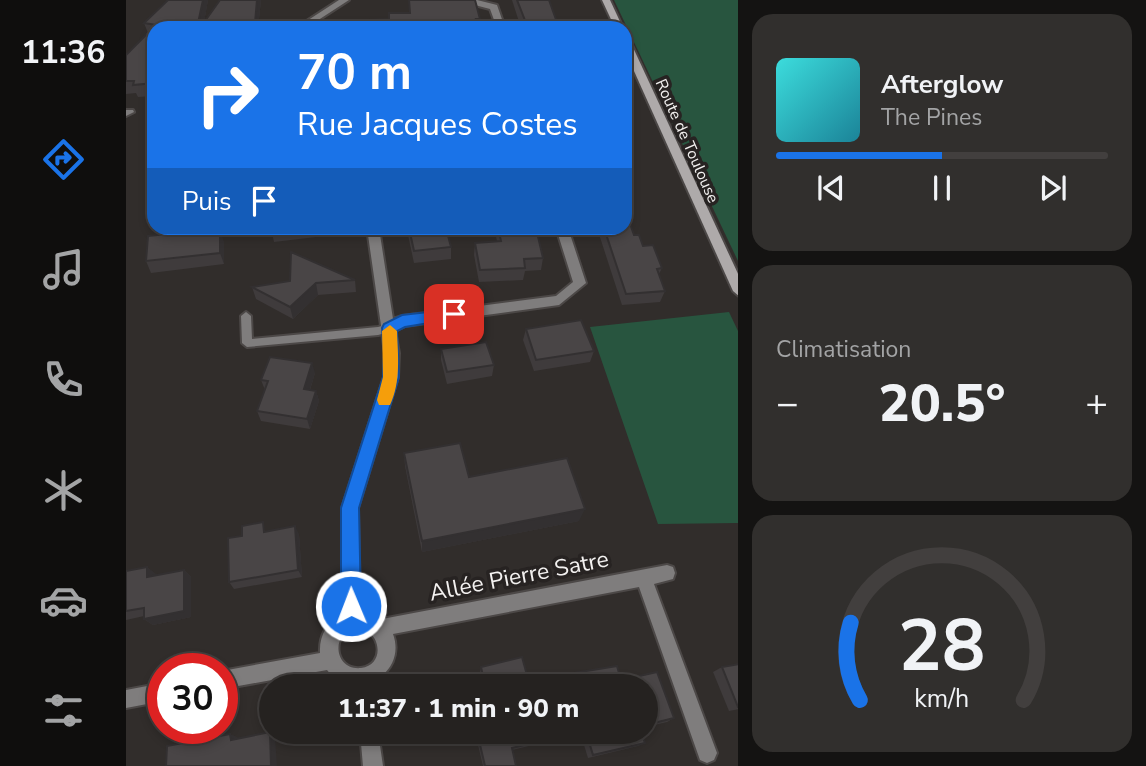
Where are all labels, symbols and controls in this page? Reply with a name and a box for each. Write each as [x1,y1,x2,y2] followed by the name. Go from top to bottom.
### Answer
[21,31,105,74] text: 11:36
[297,39,412,106] text: 70 m
[182,49,273,140] icon: right
[881,67,1004,102] text: Afterglow
[650,76,724,206] street label: Route de Toulouse
[881,102,982,133] text: The Pines
[297,103,578,146] text: Rue Jacques Costes
[39,135,88,184] icon: directions
[812,169,850,207] icon: previous
[923,169,961,207] icon: pause
[1034,169,1072,207] icon: next
[245,182,283,220] icon: arrive
[182,184,231,219] text: Puis
[39,245,88,294] icon: music
[424,284,484,344] pin
[435,295,473,333] icon: arrive
[776,334,911,365] text: Climatisation
[39,355,88,404] icon: phone
[878,368,1006,439] text: 20.5°
[776,378,799,429] text: −
[1085,378,1108,429] text: +
[39,466,88,515] icon: climate
[427,543,611,609] street label: Allée Pierre Satre
[314,569,388,643] position arrow
[39,576,88,625] icon: car
[898,596,986,696] text: 28
[147,653,238,744] speed limit sign: 30
[914,681,970,715] text: km/h
[39,686,88,735] icon: filters
[338,691,579,726] text: 11:37 · 1 min · 90 m

